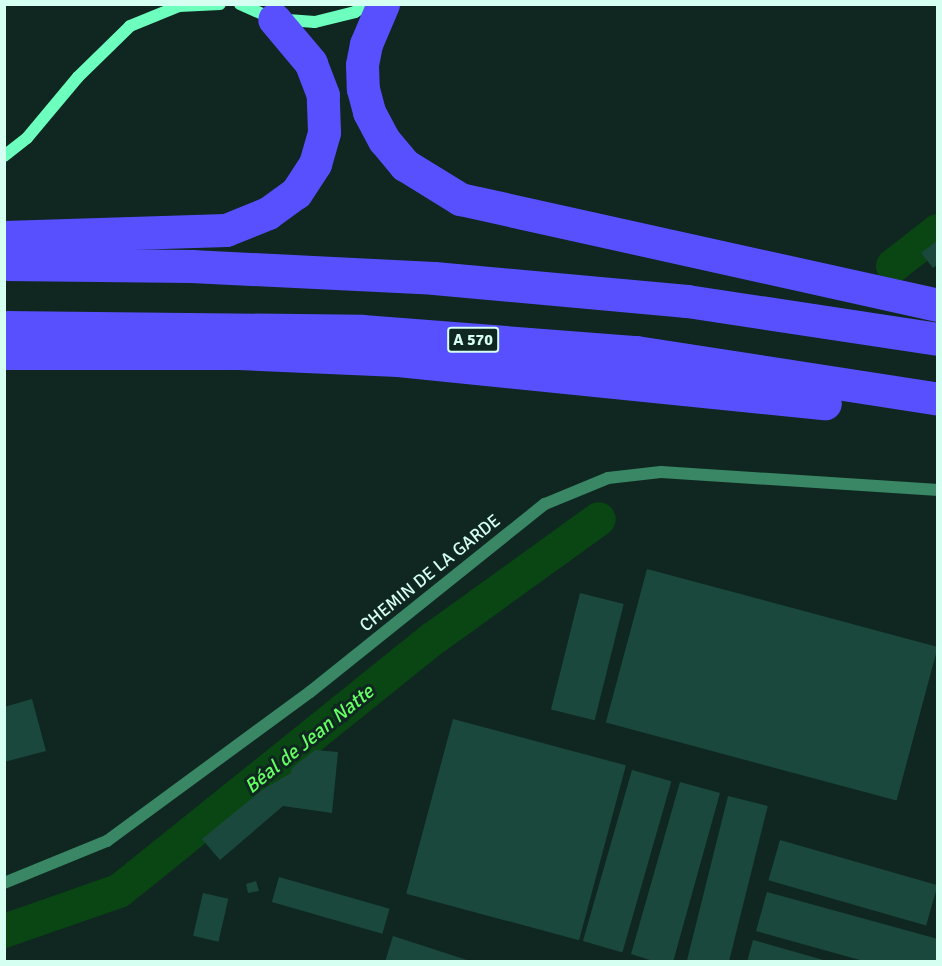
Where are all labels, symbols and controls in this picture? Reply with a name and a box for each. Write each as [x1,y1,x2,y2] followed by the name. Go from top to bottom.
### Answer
[446,327,500,353] road number: A 570
[355,510,505,636] street label: CHEMIN DE LA GARDE
[240,680,378,798] water label: Béal de Jean Natte

